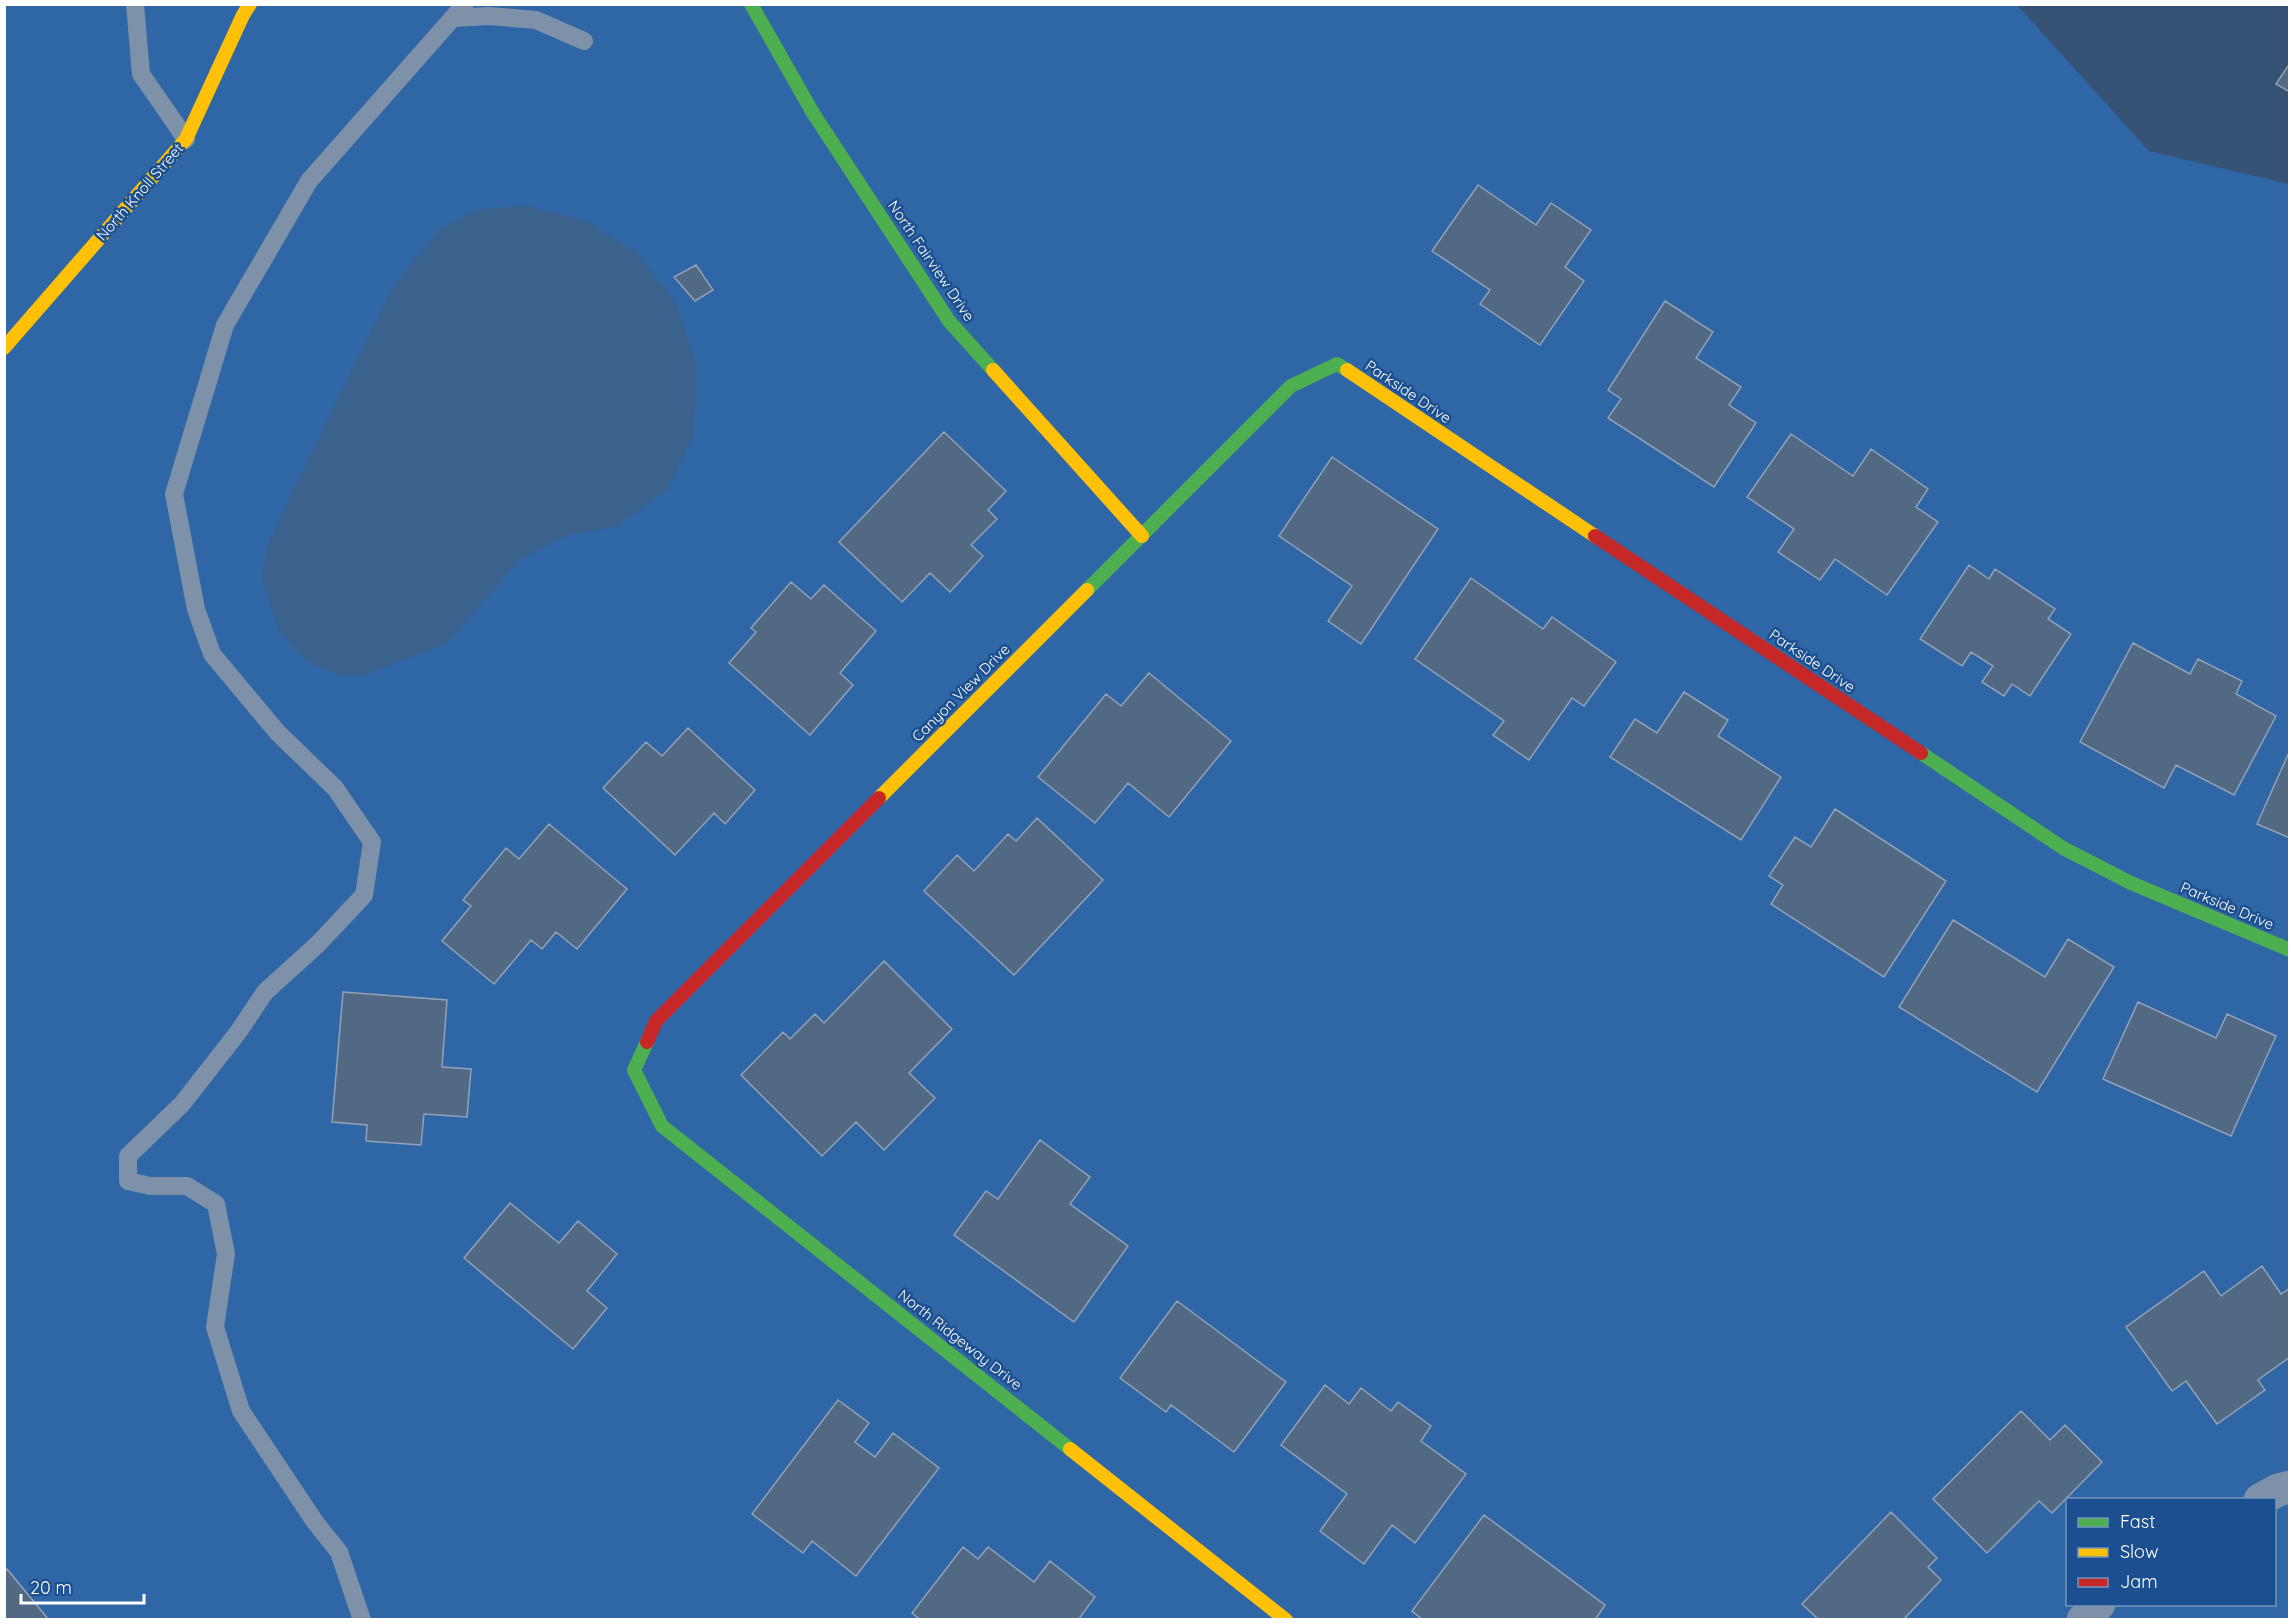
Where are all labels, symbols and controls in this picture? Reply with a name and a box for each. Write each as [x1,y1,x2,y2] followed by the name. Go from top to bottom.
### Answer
[92,139,187,244] street label: North Knoll Street
[884,197,979,325] street label: North Fairview Drive
[1362,356,1455,427] street label: Parkside Drive
[1766,625,1859,696] street label: Parkside Drive
[908,640,1014,746] street label: Canyon View Drive
[2178,877,2277,934] street label: Parkside Drive
[894,1285,1026,1394] street label: North Ridgeway Drive
[2066,1498,2276,1606] legend
[2120,1510,2155,1533] text: Fast
[2120,1540,2158,1563] text: Slow
[21,1567,144,1605] scale bar
[2120,1570,2158,1593] text: Jam
[30,1576,72,1599] text: 20 m

